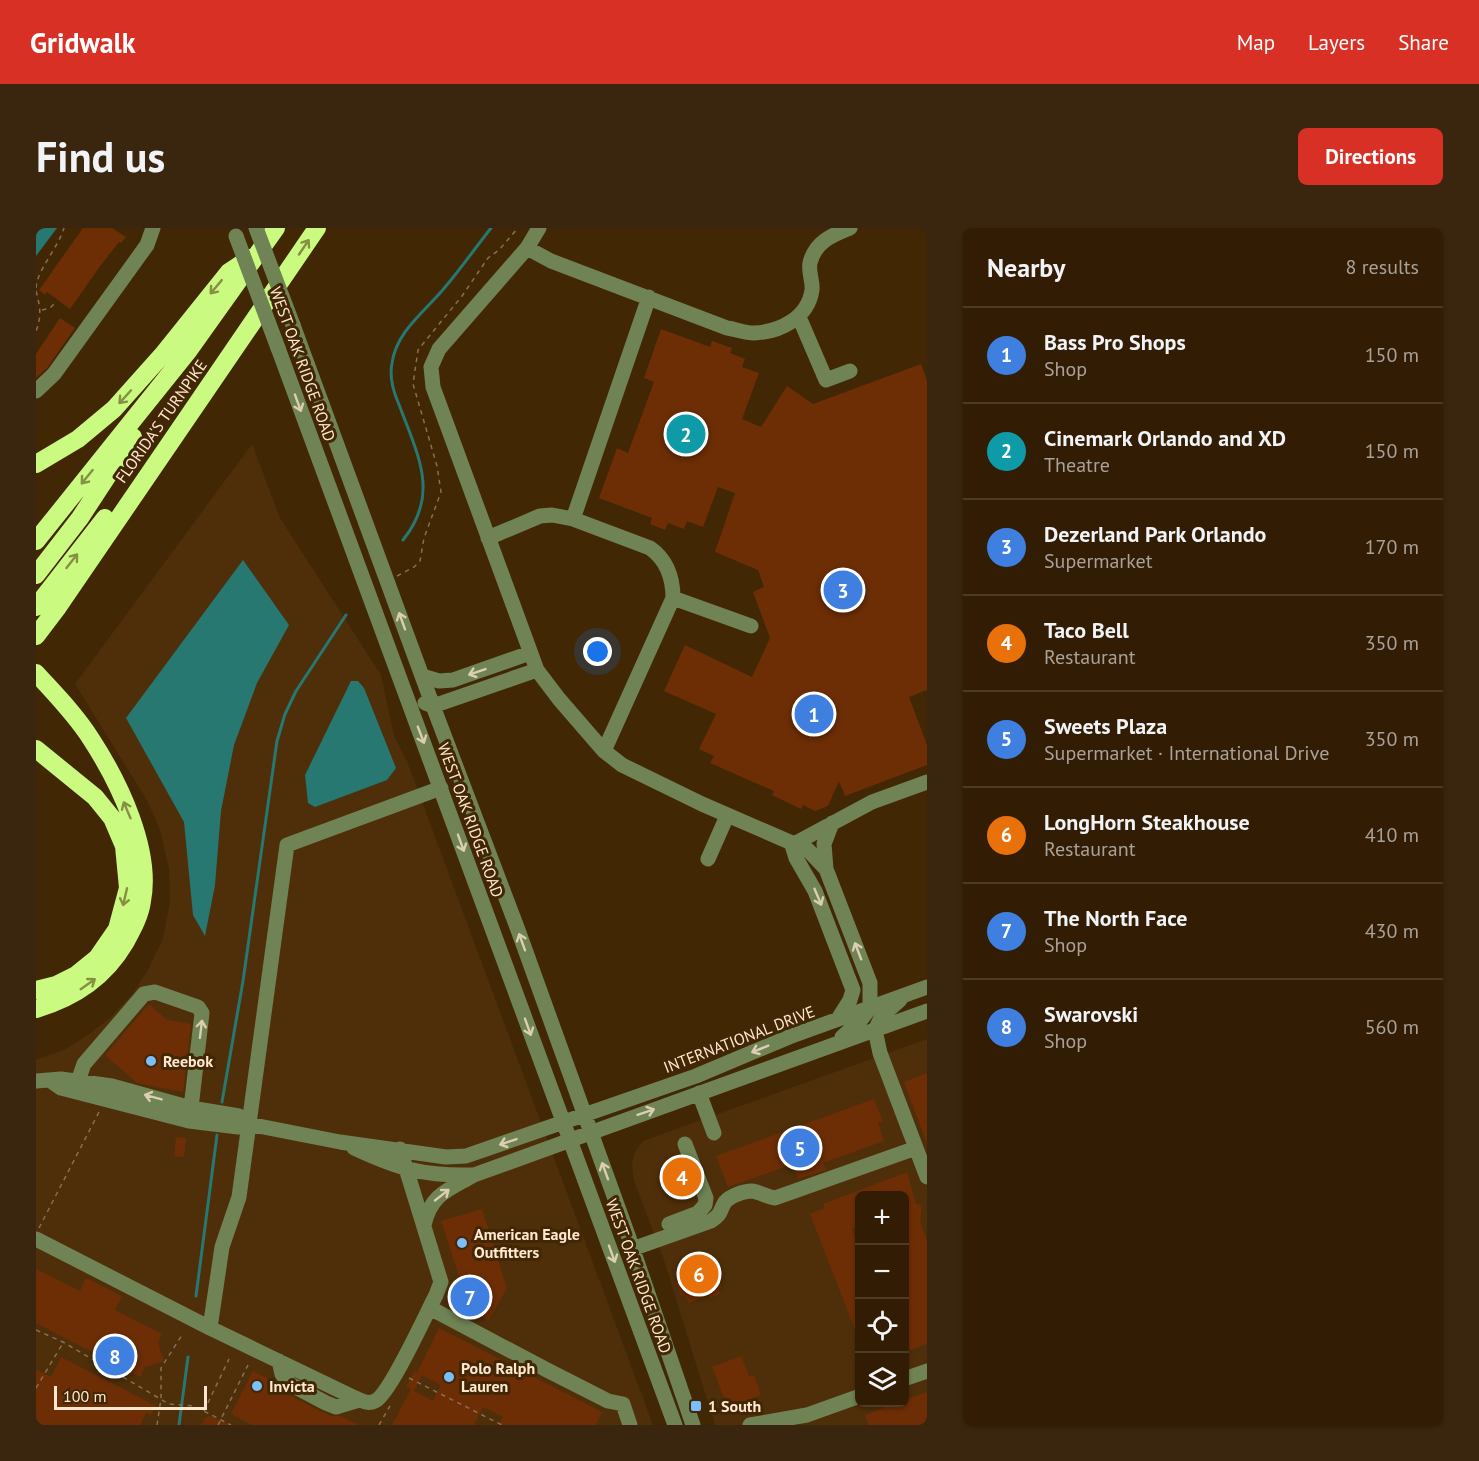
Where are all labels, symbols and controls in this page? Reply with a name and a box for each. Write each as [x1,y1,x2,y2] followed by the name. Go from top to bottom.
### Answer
[30,24,136,61] text: Gridwalk
[1237,29,1275,56] text: Map
[1308,29,1365,56] text: Layers
[1398,29,1449,56] text: Share
[1298,128,1443,185] button: Directions
[36,129,165,184] text: Find us
[298,239,311,256] one-way arrow
[987,251,1065,284] text: Nearby
[1346,254,1419,280] text: 8 results
[210,279,223,295] one-way arrow
[266,284,340,444] street label: WEST OAK RIDGE ROAD
[1044,328,1186,356] text: Bass Pro Shops
[1001,342,1012,368] text: 1
[1365,342,1419,368] text: 150 m
[111,356,211,486] street label: FLORIDA'S TURNPIKE
[1044,356,1087,382] text: Shop
[118,389,132,404] one-way arrow
[294,393,305,411] one-way arrow
[666,412,706,456] pin: 2
[1044,424,1286,452] text: Cinemark Orlando and XD
[1001,438,1012,464] text: 2
[1365,438,1419,464] text: 150 m
[1044,452,1110,478] text: Theatre
[81,469,94,485] one-way arrow
[1044,520,1266,548] text: Dezerland Park Orlando
[1001,534,1012,560] text: 3
[1365,534,1419,560] text: 170 m
[1044,548,1152,574] text: Supermarket
[65,553,78,569] one-way arrow
[824,568,862,613] pin: 3
[396,612,407,631] one-way arrow
[1044,616,1129,644] text: Taco Bell
[1001,630,1012,656] text: 4
[1365,630,1419,656] text: 350 m
[583,637,612,666] your location
[1044,644,1135,670] text: Restaurant
[468,667,487,678] one-way arrow
[794,692,834,736] pin: 1
[1044,712,1167,740] text: Sweets Plaza
[416,726,427,744] one-way arrow
[1001,726,1012,752] text: 5
[1365,726,1419,752] text: 350 m
[434,740,508,900] street label: WEST OAK RIDGE ROAD
[1044,740,1329,766] text: Supermarket · International Drive
[121,801,132,820] one-way arrow
[1044,808,1250,836] text: LongHorn Steakhouse
[1001,822,1012,848] text: 6
[1365,822,1419,848] text: 410 m
[457,833,468,852] one-way arrow
[1044,836,1135,862] text: Restaurant
[119,887,131,906] one-way arrow
[813,887,824,906] one-way arrow
[1044,904,1188,932] text: The North Face
[1001,918,1012,944] text: 7
[1365,918,1419,944] text: 430 m
[1044,932,1087,958] text: Shop
[516,933,527,952] one-way arrow
[852,943,863,961] one-way arrow
[80,978,96,990] one-way arrow
[1044,1000,1138,1028] text: Swarovski
[661,1001,817,1077] street label: INTERNATIONAL DRIVE
[1001,1014,1012,1040] text: 8
[1365,1014,1419,1040] text: 560 m
[524,1017,535,1035] one-way arrow
[196,1019,207,1039] one-way arrow
[1044,1028,1087,1054] text: Shop
[751,1044,770,1055] one-way arrow
[163,1051,213,1071] place label: Reebok
[144,1054,158,1068] marker: Reebok
[143,1091,162,1103] one-way arrow
[636,1106,655,1117] one-way arrow
[780,1126,819,1170] pin: 5
[499,1137,518,1148] one-way arrow
[662,1154,702,1200] pin: 4
[598,1162,609,1181] one-way arrow
[434,1188,450,1201] one-way arrow
[855,1191,909,1407] map controls
[855,1191,909,1245] button: +
[602,1196,676,1356] street label: WEST OAK RIDGE ROAD
[474,1224,580,1262] place label: American Eagle Outfitters
[455,1236,469,1250] marker: American Eagle Outfitters
[607,1244,618,1262] one-way arrow
[855,1245,909,1299] button: −
[680,1252,718,1296] pin: 6
[450,1274,490,1320] pin: 7
[855,1299,909,1353] button: locate
[96,1334,134,1378] pin: 8
[855,1353,909,1407] button: layers
[461,1358,535,1396] place label: Polo Ralph Lauren
[442,1370,456,1384] marker: Polo Ralph Lauren
[269,1376,315,1396] place label: Invicta
[250,1379,264,1393] marker: Invicta
[54,1383,207,1410] scale bar
[63,1386,106,1406] text: 100 m
[708,1396,761,1416] place label: 1 South
[689,1399,703,1413] marker: 1 South

